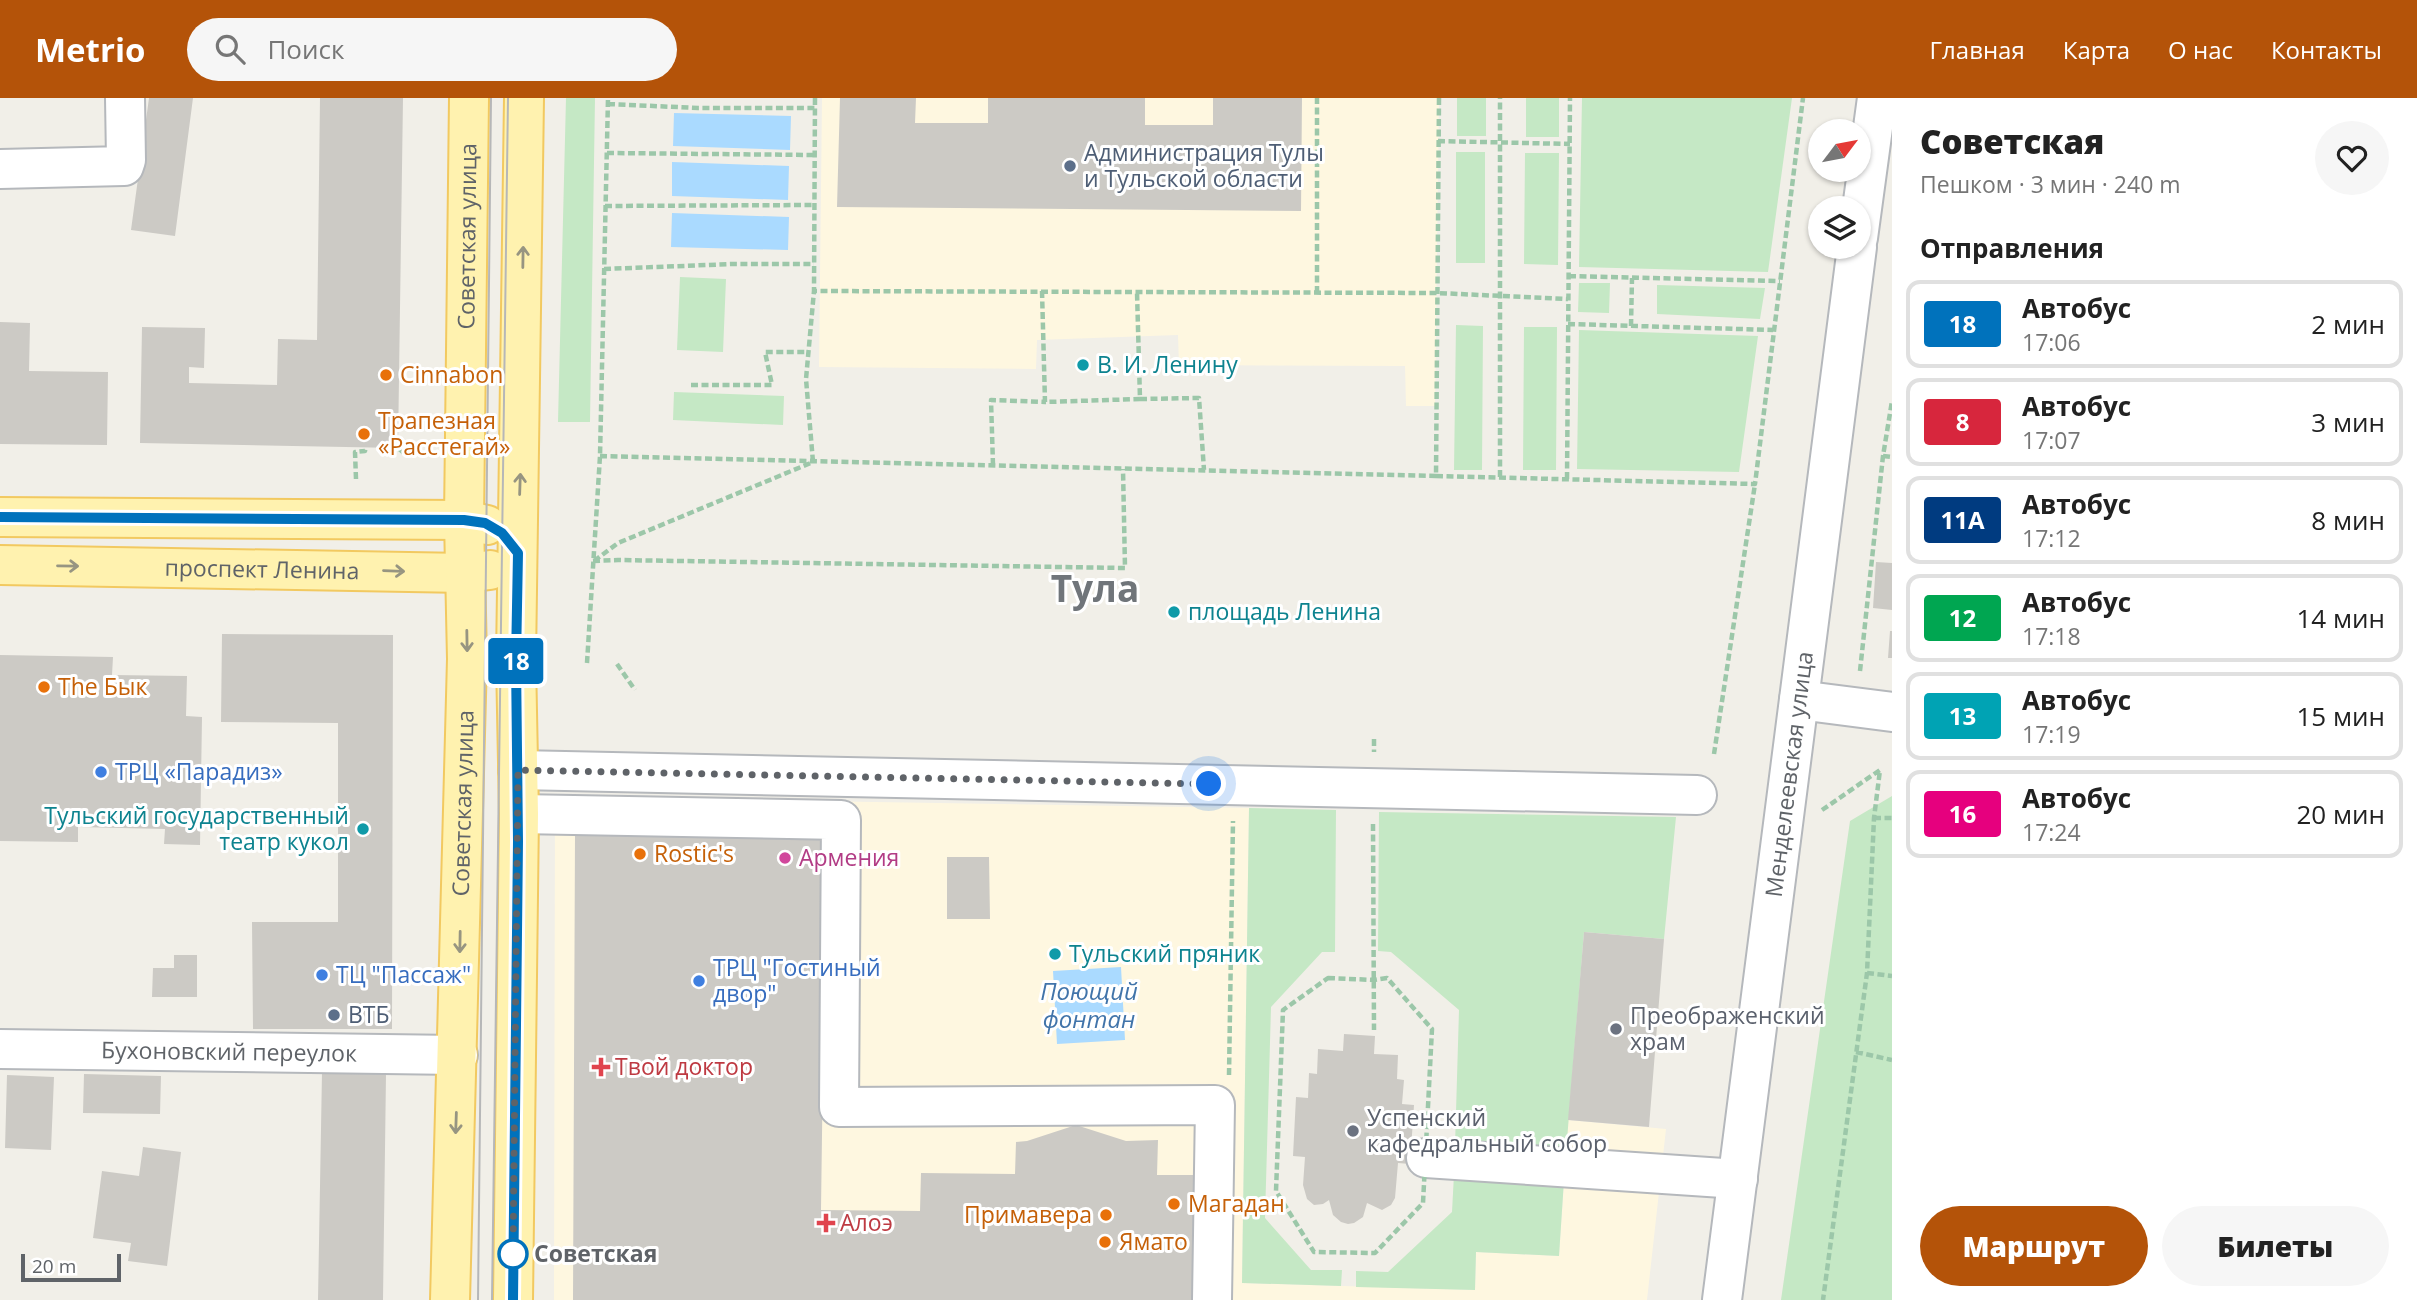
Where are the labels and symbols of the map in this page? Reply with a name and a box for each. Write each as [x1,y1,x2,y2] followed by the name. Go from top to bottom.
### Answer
[1808,119,1871,182] north arrow
[1084,136,1324,194] place label: Администрация Тулы и Тульской области
[449,143,483,330] street label: Советская улица
[1062,158,1078,174] marker: Администрация Тулы и Тульской области
[516,246,530,269] one-way arrow
[1097,348,1238,380] place label: В. И. Ленину
[1075,357,1091,373] marker: В. И. Ленину
[400,358,503,390] place label: Cinnabon
[378,367,394,383] marker: Cinnabon
[378,404,511,462] place label: Трапезная «Расстегай»
[356,426,372,442] marker: Трапезная «Расстегай»
[513,473,526,496] one-way arrow
[164,551,360,586] street label: проспект Ленина
[56,559,79,573] one-way arrow
[1051,562,1139,613] district label: Тула
[382,564,405,577] one-way arrow
[1188,595,1381,627] place label: площадь Ленина
[1166,604,1182,620] marker: площадь Ленина
[460,630,474,653] one-way arrow
[484,638,548,684] line badge: 18
[1757,649,1820,899] street label: Менделеевская улица
[58,670,147,702] place label: The Бык
[36,679,52,695] marker: The Бык
[444,710,481,897] street label: Советская улица
[115,755,283,787] place label: ТРЦ «Парадиз»
[93,764,109,780] marker: ТРЦ «Парадиз»
[1191,766,1226,801] your location
[44,799,349,857] place label: Тульский государственный театр кукол
[355,821,371,837] marker: Тульский государственный театр кукол
[654,837,734,869] place label: Rostic's
[799,841,899,873] place label: Армения
[632,846,648,862] marker: Rostic's
[777,850,793,866] marker: Армения
[454,931,467,954] one-way arrow
[1069,937,1260,969] place label: Тульский пряник
[1047,946,1063,962] marker: Тульский пряник
[713,951,881,1009] place label: ТРЦ "Гостиный двор"
[336,958,471,990] place label: ТЦ "Пассаж"
[314,967,330,983] marker: ТЦ "Пассаж"
[691,973,707,989] marker: ТРЦ "Гостиный двор"
[1040,974,1138,1035] water label: Поющий фонтан
[348,998,390,1030] place label: ВТБ
[1630,999,1825,1057] place label: Преображенский храм
[326,1007,342,1023] marker: ВТБ
[1608,1021,1624,1037] marker: Преображенский храм
[101,1033,357,1069] street label: Бухоновский переулок
[615,1050,753,1082] place label: Твой доктор
[593,1059,609,1075] marker: Твой доктор
[1367,1101,1607,1159] place label: Успенский кафедральный собор
[449,1112,462,1135] one-way arrow
[1345,1123,1361,1139] marker: Успенский кафедральный собор
[1188,1187,1285,1219] place label: Магадан
[1166,1196,1182,1212] marker: Магадан
[964,1198,1092,1230] place label: Примавера
[840,1206,893,1238] place label: Алоэ
[1098,1207,1114,1223] marker: Примавера
[818,1215,834,1231] marker: Алоэ
[1119,1225,1188,1257] place label: Ямато
[1097,1234,1113,1250] marker: Ямато
[534,1237,657,1269] place label: Советская
[498,1239,528,1269] marker: Советская
[21,1251,121,1283] scale bar

